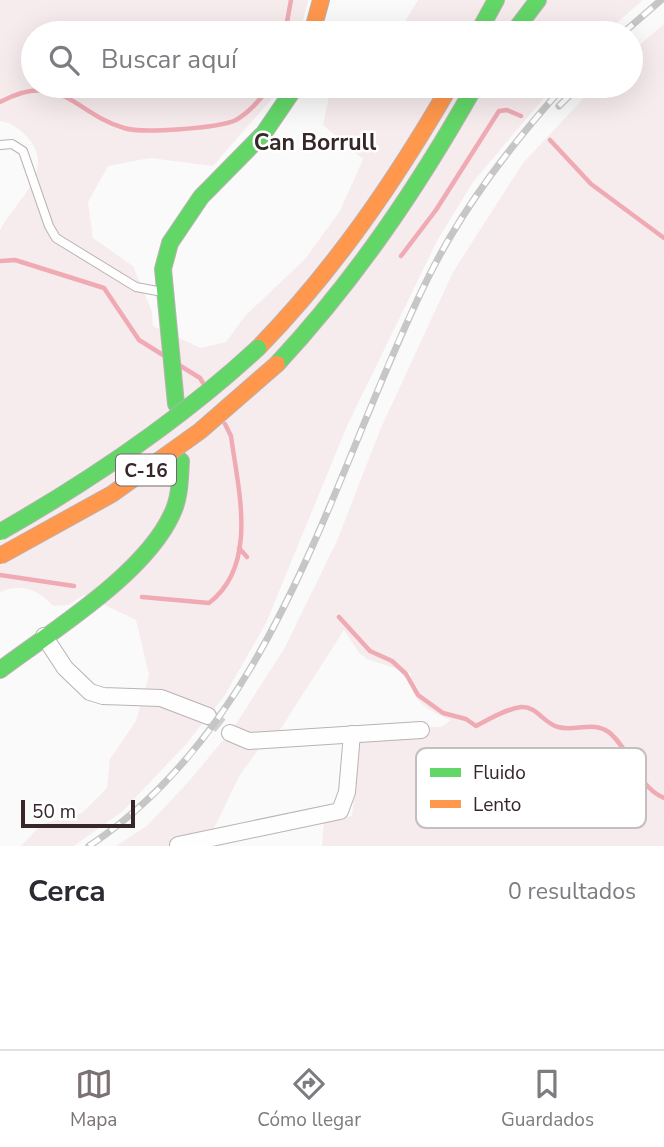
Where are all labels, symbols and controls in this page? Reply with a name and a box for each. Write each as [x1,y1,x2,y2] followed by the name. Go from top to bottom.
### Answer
[21,21,643,98] search box
[45,41,83,79] icon: search
[101,42,237,77] text: Buscar aquí
[254,127,377,158] district label: Can Borrull
[116,454,176,485] road number: C-16
[416,748,646,828] legend
[473,760,526,786] text: Fluido
[473,792,521,818] text: Lento
[21,797,135,829] scale bar
[32,799,76,825] text: 50 m
[28,871,106,912] text: Cerca
[508,876,636,907] text: 0 resultados
[70,1065,117,1133] tab: Mapa
[257,1065,361,1133] tab: Cómo llegar
[501,1065,594,1133] tab: Guardados

